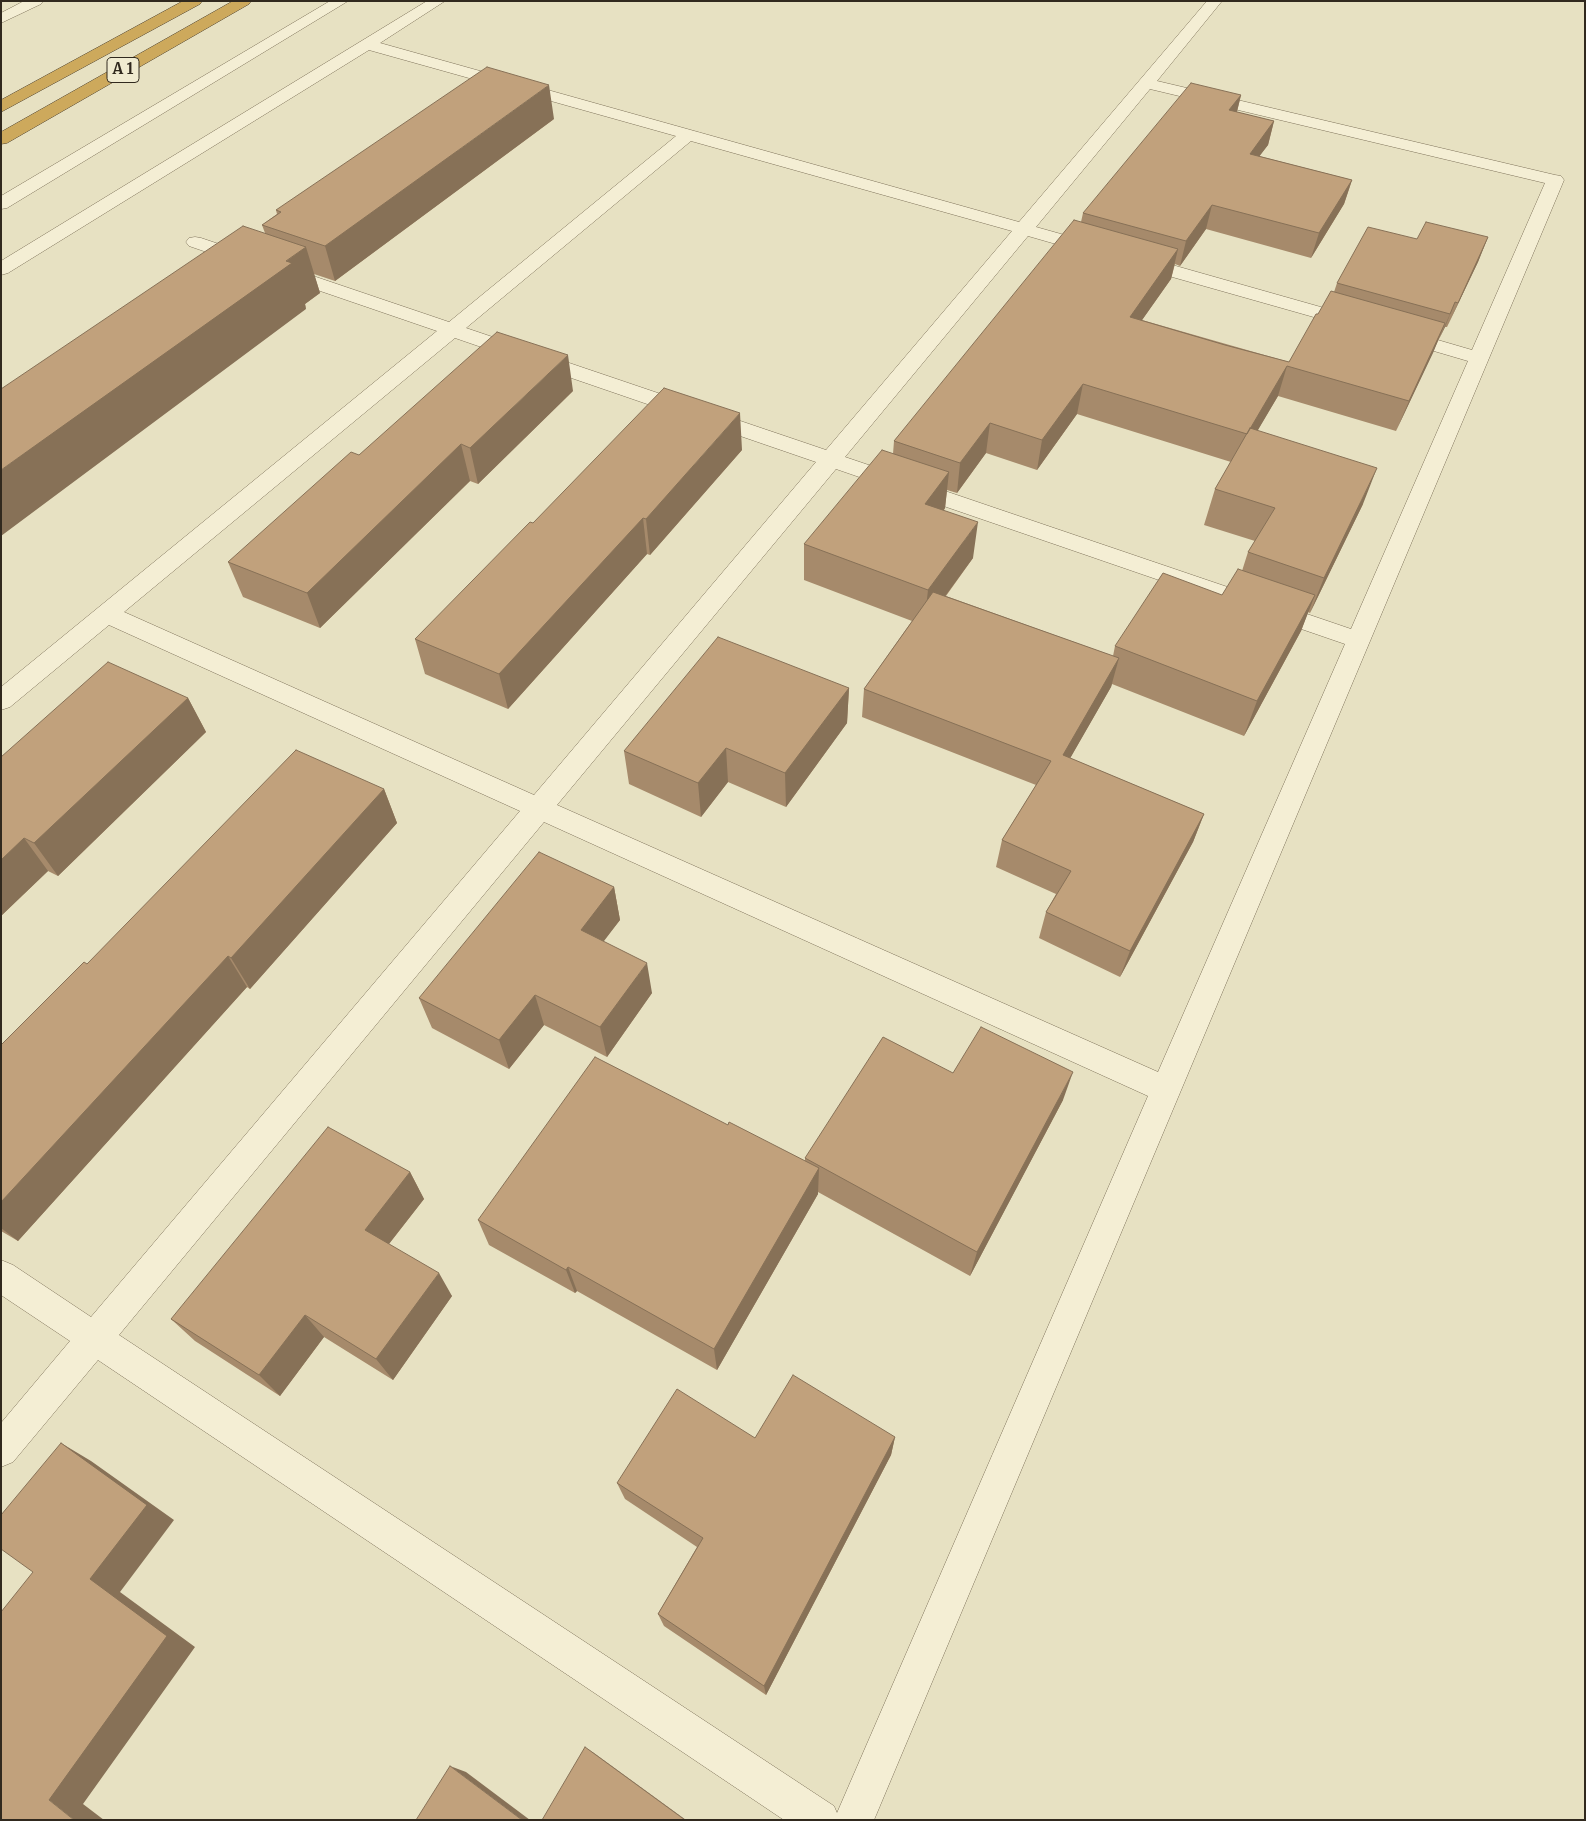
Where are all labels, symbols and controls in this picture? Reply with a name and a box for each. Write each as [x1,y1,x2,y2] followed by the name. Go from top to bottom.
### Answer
[107,58,139,82] road number: A 1

